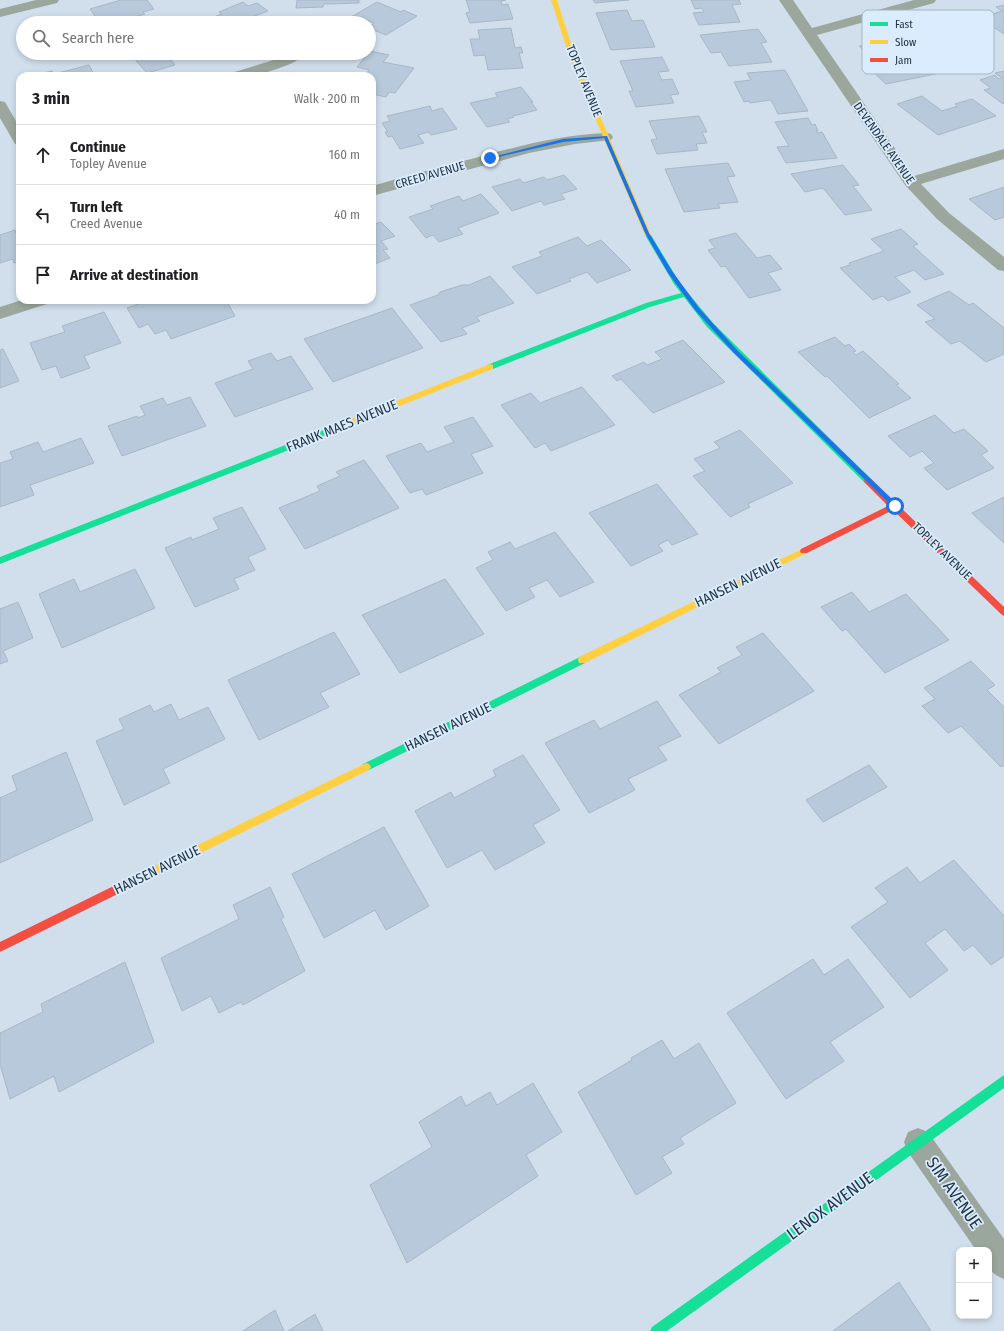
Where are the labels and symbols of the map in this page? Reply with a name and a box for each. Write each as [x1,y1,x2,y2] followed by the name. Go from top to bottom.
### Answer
[862,10,994,74] legend
[895,18,913,31] text: Fast
[895,36,916,49] text: Slow
[563,43,605,119] street label: TOPLEY AVENUE
[895,54,912,67] text: Jam
[851,99,918,187] street label: DEVENDALE AVENUE
[481,149,499,167] route end
[394,158,467,192] street label: CREED AVENUE
[284,396,400,456] street label: FRANK MAES AVENUE
[886,497,904,515] route start
[910,519,975,583] street label: TOPLEY AVENUE
[692,555,784,611] street label: HANSEN AVENUE
[402,699,494,755] street label: HANSEN AVENUE
[111,842,203,898] street label: HANSEN AVENUE
[922,1153,986,1233] street label: SIM AVENUE
[782,1167,878,1245] street label: LENOX AVENUE

